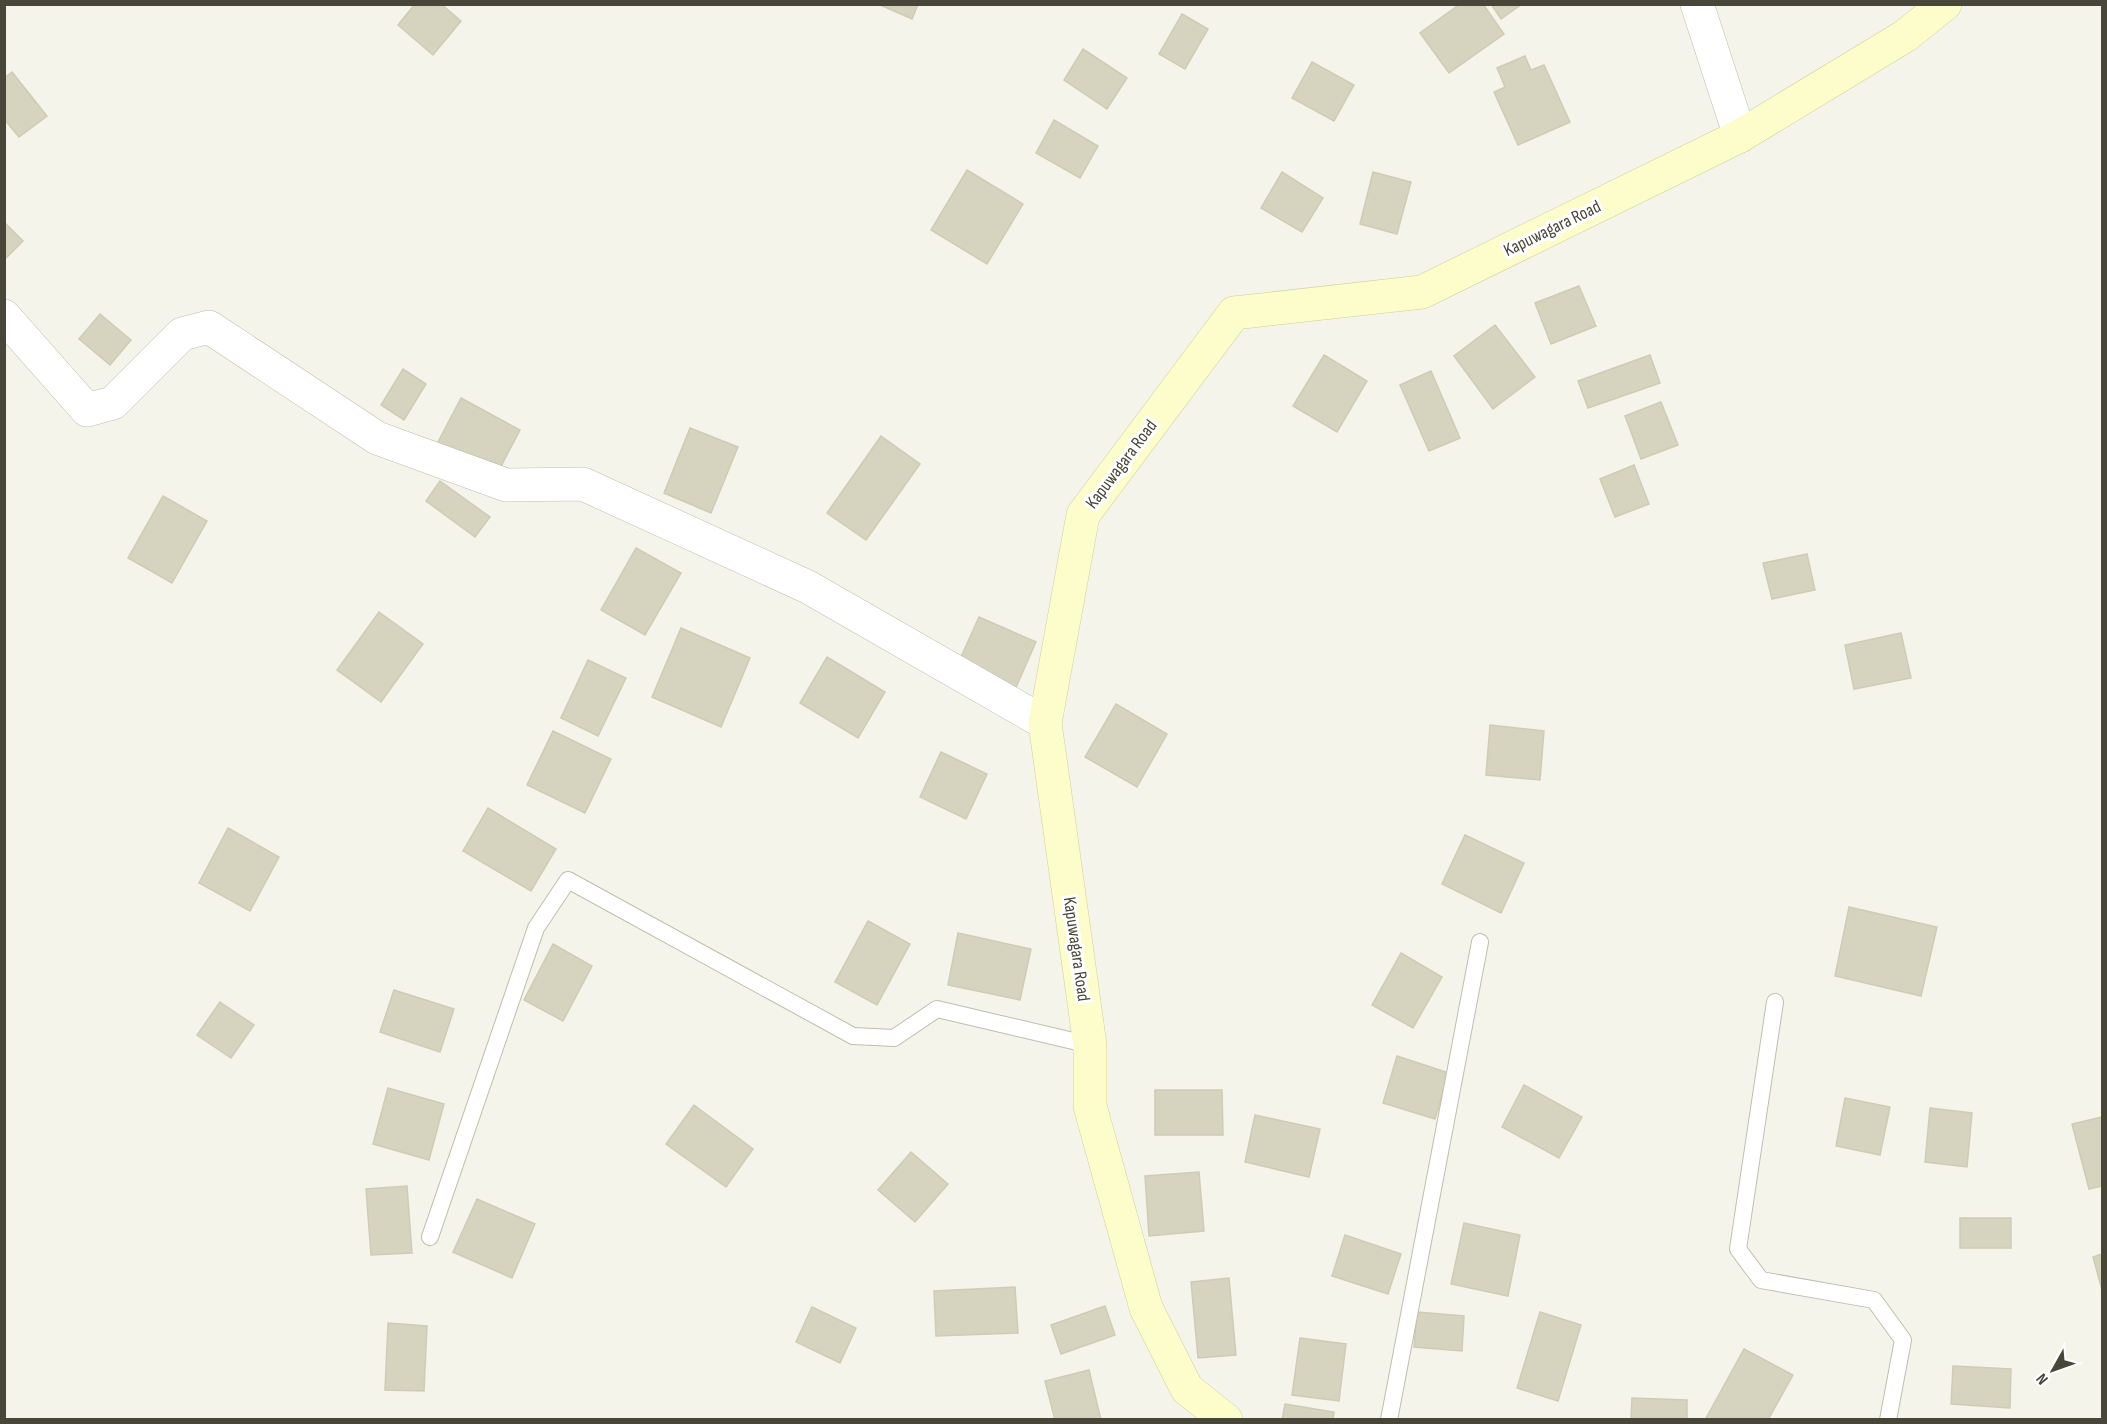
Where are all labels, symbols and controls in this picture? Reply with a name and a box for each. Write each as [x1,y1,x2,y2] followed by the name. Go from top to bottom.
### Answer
[1500,196,1604,261] street label: Kapuwagara Road
[1081,416,1161,513] street label: Kapuwagara Road
[1059,895,1094,1003] street label: Kapuwagara Road
[2023,1340,2083,1400] north arrow
[2033,1369,2053,1388] text: N

